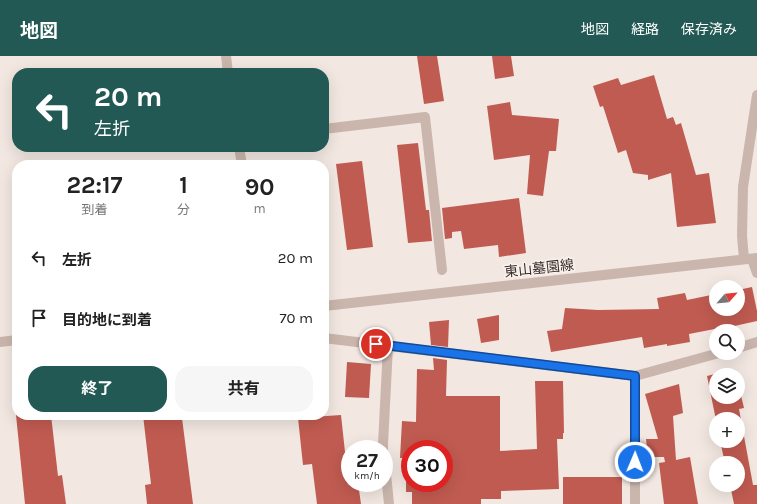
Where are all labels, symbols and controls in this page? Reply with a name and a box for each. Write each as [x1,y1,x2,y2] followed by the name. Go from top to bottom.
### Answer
[20,20,58,42] text: 地図
[581,21,609,38] text: 地図
[631,21,659,38] text: 経路
[681,21,737,38] text: 保存済み
[94,80,162,113] text: 20 m
[28,84,80,136] icon: left
[94,118,130,140] text: 左折
[67,171,123,199] text: 22:17
[179,171,188,199] text: 1
[245,173,274,201] text: 90
[253,201,266,216] text: m
[82,202,108,217] text: 到着
[177,202,190,217] text: 分
[28,247,50,269] icon: left
[278,249,313,267] text: 20 m
[62,251,92,269] text: 左折
[503,256,575,281] street label: 東山墓園線
[709,280,745,316] north arrow
[709,280,745,492] map controls
[28,307,50,329] icon: arrive
[279,309,313,327] text: 70 m
[62,311,152,329] text: 目的地に到着
[709,324,745,360] button: search
[359,327,393,361] pin
[365,333,387,355] icon: arrive
[28,366,167,412] button: 終了
[175,366,313,412] button: 共有
[709,368,745,404] button: layers
[709,412,745,448] button: +
[401,440,453,492] speed limit sign: 30
[614,441,656,483] position arrow
[356,449,378,472] text: 27
[709,456,745,492] button: −
[354,470,380,482] text: km/h

